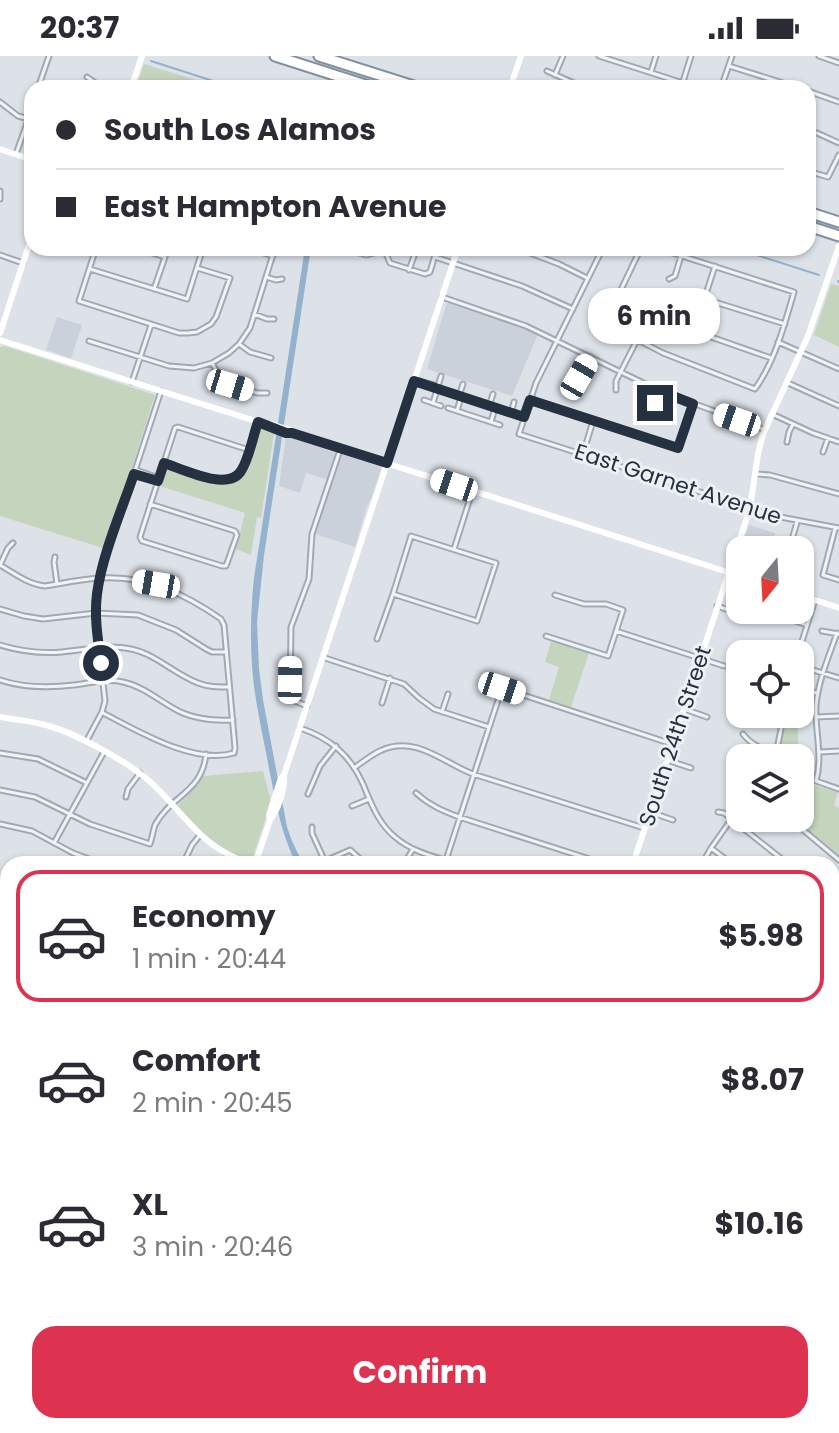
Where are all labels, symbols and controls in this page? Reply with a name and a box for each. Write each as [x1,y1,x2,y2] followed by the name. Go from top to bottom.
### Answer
[40,6,119,49] text: 20:37
[104,108,376,151] text: South Los Alamos
[104,185,446,228] text: East Hampton Avenue
[589,287,721,343] callout: 6 min
[617,298,691,334] text: 6 min
[557,350,601,404] car
[204,367,256,403] car
[637,385,673,421] route end
[710,401,764,439] car
[571,436,785,532] street label: East Garnet Avenue
[427,466,481,504] car
[726,536,814,624] north arrow
[726,536,814,832] map controls
[130,568,182,600] car
[726,640,814,728] button: locate
[631,642,719,830] street label: South 24th Street
[83,645,119,681] route start
[278,656,302,704] car
[475,669,529,707] car
[726,744,814,832] button: layers
[132,895,276,938] text: Economy
[36,900,108,972] icon: car
[718,914,804,957] text: $5.98
[132,941,286,977] text: 1 min · 20:44
[132,1039,261,1082] text: Comfort
[36,1044,108,1116] icon: car
[721,1058,804,1101] text: $8.07
[132,1085,293,1121] text: 2 min · 20:45
[132,1183,168,1226] text: XL
[36,1188,108,1260] icon: car
[715,1202,804,1245] text: $10.16
[132,1229,293,1265] text: 3 min · 20:46
[32,1326,808,1418] button: Confirm

